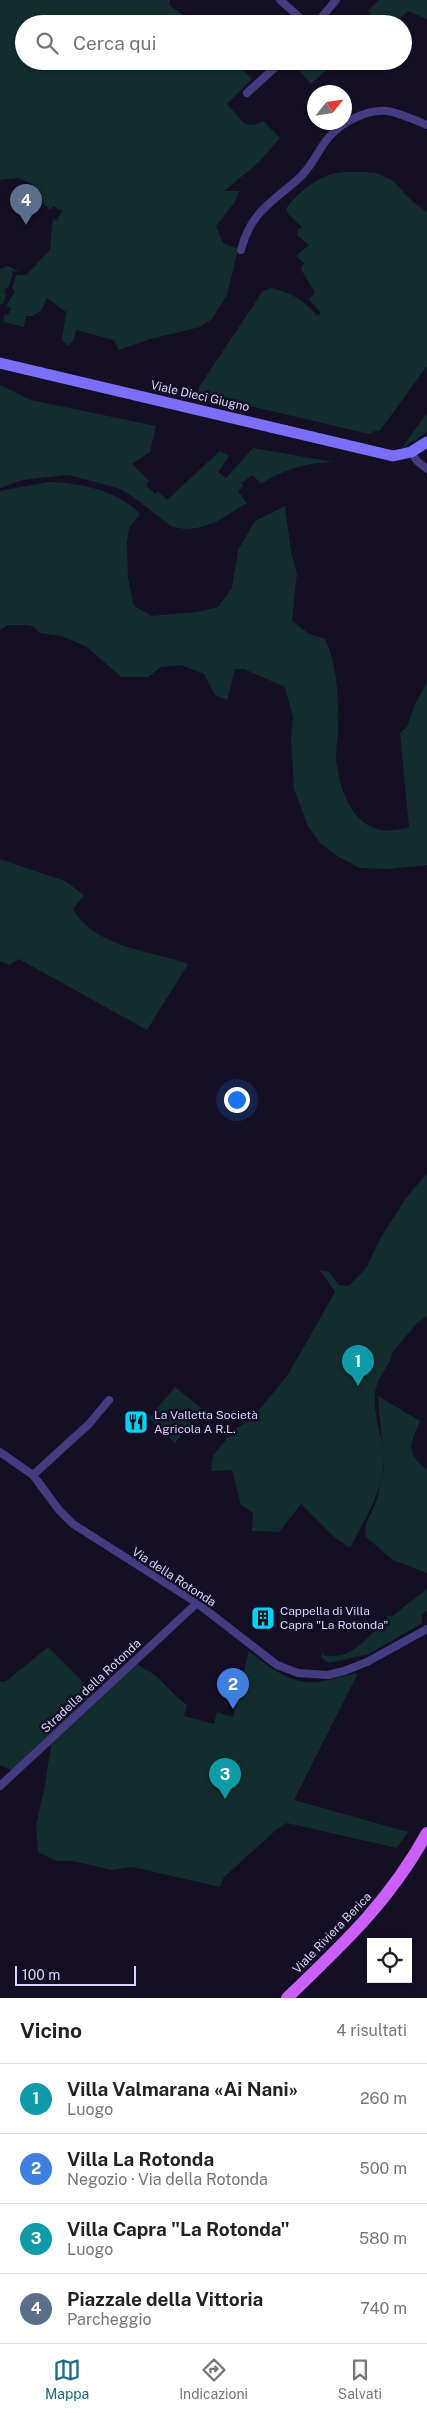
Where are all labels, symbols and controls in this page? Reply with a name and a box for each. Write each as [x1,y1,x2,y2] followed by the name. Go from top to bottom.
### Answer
[15,15,412,70] search box
[33,29,61,57] icon: search
[73,32,156,54] text: Cerca qui
[307,85,352,130] north arrow
[10,184,42,225] pin: 4
[149,378,251,414] street label: Viale Dieci Giugno
[224,1087,250,1113] your location
[342,1345,374,1386] pin: 1
[154,1408,258,1436] place label: La Valletta Società Agricola A R.L.
[123,1409,149,1435] restaurant icon: La Valletta Società Agricola A R.L.
[129,1545,219,1609] street label: Via della Rotonda
[280,1604,388,1632] place label: Cappella di Villa Capra "La Rotonda"
[250,1605,276,1631] building icon: Cappella di Villa Capra "La Rotonda"
[38,1636,144,1736] street label: Stradella della Rotonda
[217,1668,249,1709] pin: 2
[209,1758,241,1799] pin: 3
[290,1890,374,1976] street label: Viale Riviera Berica
[367,1938,412,1983] map controls
[367,1938,412,1983] button: locate
[15,1963,136,1986] scale bar
[22,1967,60,1983] text: 100 m
[20,2018,82,2043] text: Vicino
[336,2021,407,2040] text: 4 risultati
[67,2078,298,2100] text: Villa Valmarana «Ai Nani»
[33,2089,39,2108] text: 1
[360,2089,407,2108] text: 260 m
[67,2100,113,2119] text: Luogo
[67,2148,214,2170] text: Villa La Rotonda
[31,2159,41,2178] text: 2
[360,2159,407,2178] text: 500 m
[67,2170,268,2189] text: Negozio · Via della Rotonda
[67,2218,290,2240] text: Villa Capra "La Rotonda"
[31,2229,41,2248] text: 3
[359,2229,407,2248] text: 580 m
[67,2240,113,2259] text: Luogo
[67,2288,263,2310] text: Piazzale della Vittoria
[31,2299,41,2318] text: 4
[360,2299,407,2318] text: 740 m
[67,2310,152,2329] text: Parcheggio
[45,2356,89,2402] tab: Mappa
[179,2356,248,2402] tab: Indicazioni
[338,2356,382,2402] tab: Salvati

